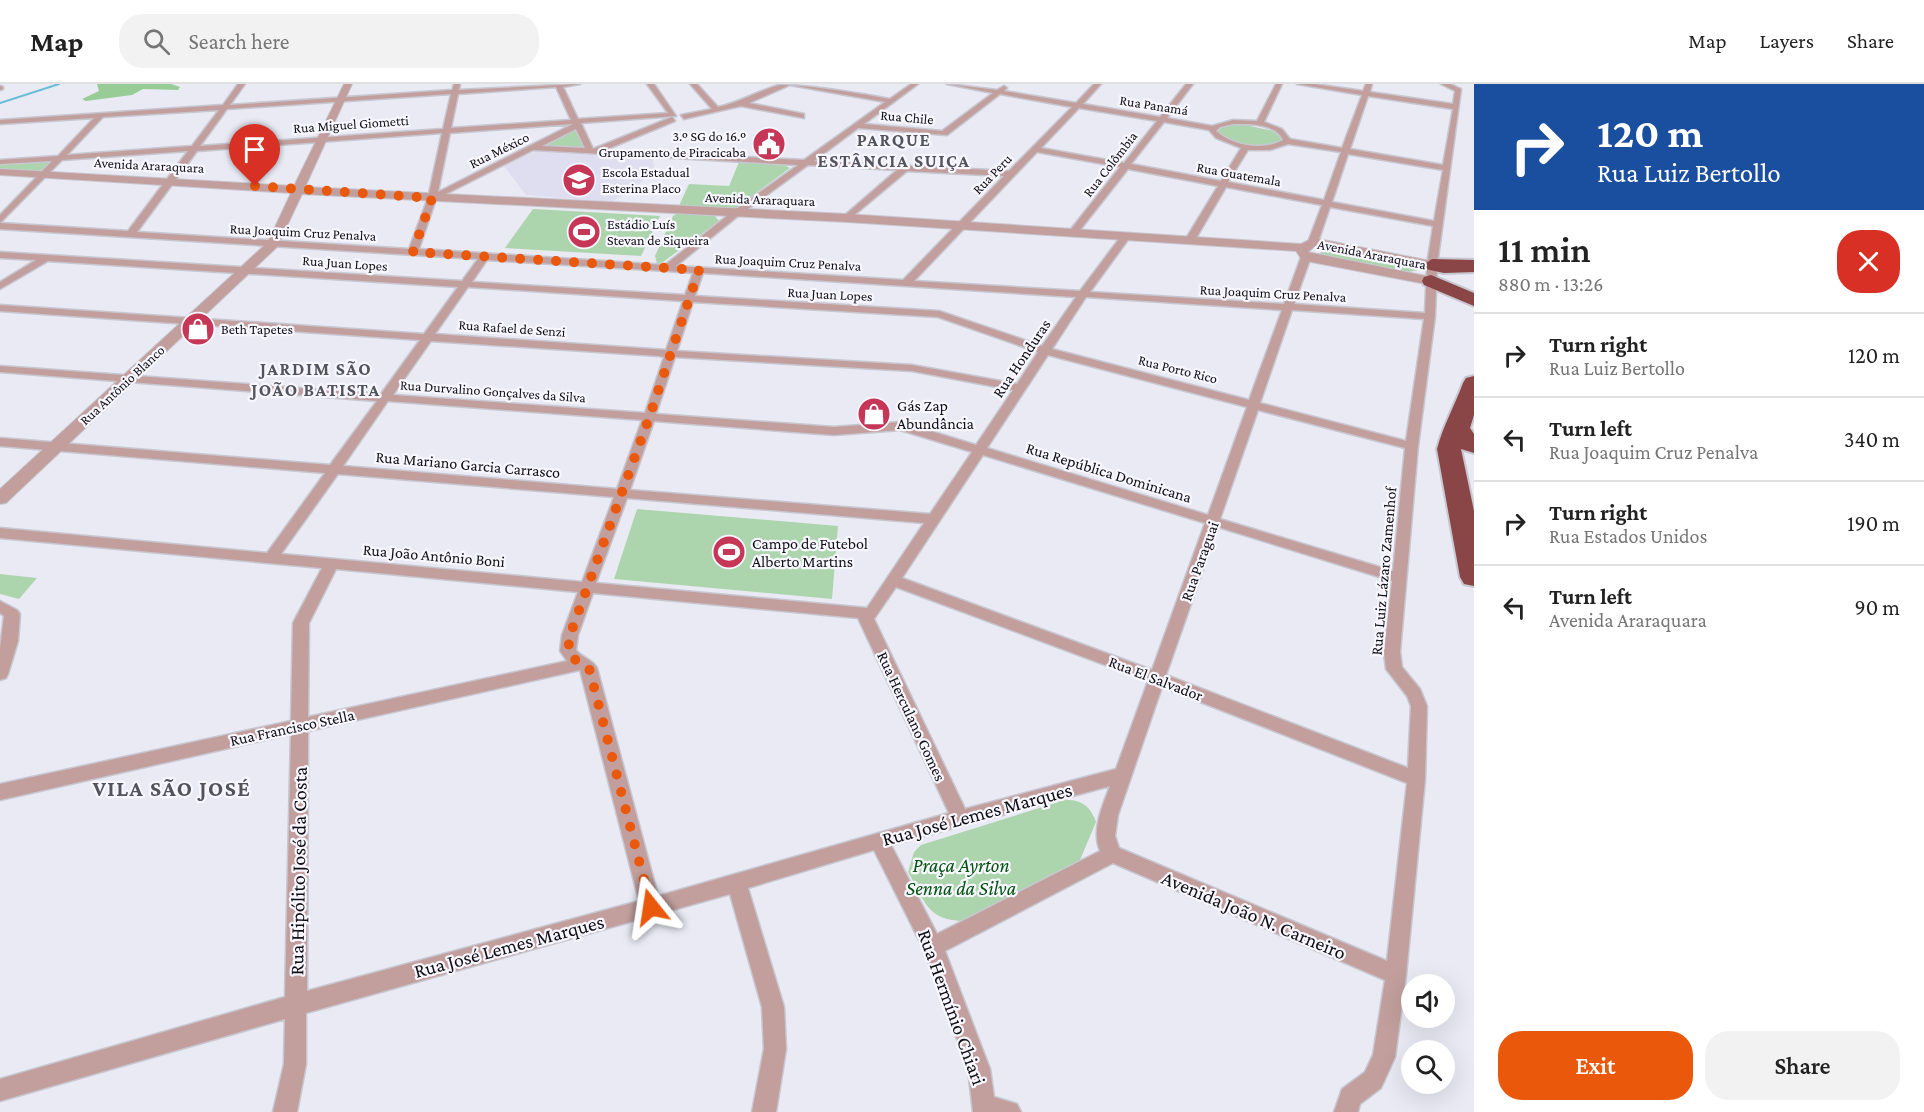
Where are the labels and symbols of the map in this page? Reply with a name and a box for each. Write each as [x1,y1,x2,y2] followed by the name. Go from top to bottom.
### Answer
[1119,92,1190,118] street label: Rua Panamá
[880,107,934,127] street label: Rua Chile
[293,112,410,136] street label: Rua Miguel Giometti
[229,124,280,186] pin
[751,126,787,162] public building icon: 3.º SG do 16.º Grupamento de Piracicaba
[598,128,747,160] place label: 3.º SG do 16.º Grupamento de Piracicaba
[1080,128,1141,200] street label: Rua Colômbia
[466,129,532,171] street label: Rua México
[817,130,971,171] district label: PARQUE ESTÂNCIA SUIÇA
[969,150,1015,197] street label: Rua Peru
[93,154,205,176] street label: Avenida Araraquara
[1196,159,1283,189] street label: Rua Guatemala
[561,162,597,198] school or university icon: Escola Estadual Esterina Placo
[602,164,690,196] place label: Escola Estadual Esterina Placo
[705,189,816,209] street label: Avenida Araraquara
[566,214,602,250] sports icon: Estádio Luís Stevan de Siqueira
[607,216,710,248] place label: Estádio Luís Stevan de Siqueira
[229,220,377,244] street label: Rua Joaquim Cruz Penalva
[1316,236,1428,272] street label: Avenida Araraquara
[714,250,862,274] street label: Rua Joaquim Cruz Penalva
[302,252,388,274] street label: Rua Juan Lopes
[1199,281,1347,305] street label: Rua Joaquim Cruz Penalva
[787,284,873,304] street label: Rua Juan Lopes
[180,311,216,347] shop icon: Beth Tapetes
[458,316,566,340] street label: Rua Rafael de Senzi
[989,316,1054,401] street label: Rua Honduras
[221,321,293,337] place label: Beth Tapetes
[76,342,168,428] street label: Rua Antônio Blanco
[1137,351,1219,387] street label: Rua Porto Rico
[249,359,381,400] district label: JARDIM SÃO JOÃO BATISTA
[400,377,587,406] street label: Rua Durvalino Gonçalves da Silva
[856,396,892,432] shop icon: Gás Zap Abundância
[897,397,975,432] place label: Gás Zap Abundância
[1024,439,1194,507] street label: Rua República Dominicana
[375,448,561,481] street label: Rua Mariano Garcia Carrasco
[1368,485,1399,656] street label: Rua Luiz Lázaro Zamenhof
[1177,519,1223,604] street label: Rua Paraguai
[711,534,747,570] sports icon: Campo de Futebol Alberto Martins
[752,535,868,570] place label: Campo de Futebol Alberto Martins
[362,541,506,571] street label: Rua João Antônio Boni
[874,649,949,784] street label: Rua Herculano Gomes
[1106,653,1205,704] street label: Rua El Salvador
[228,706,356,749] street label: Rua Francisco Stella
[285,766,312,976] street label: Rua Hipólito José da Costa
[92,776,251,801] district label: VILA SÃO JOSÉ
[880,778,1075,851] street label: Rua José Lemes Marques
[906,854,1016,899] park label: Praça Ayrton Senna da Silva
[1158,866,1349,965] street label: Avenida João N. Carneiro
[619,875,683,939] position arrow
[412,910,607,983] street label: Rua José Lemes Marques
[914,926,990,1088] street label: Rua Hermínio Chiari

